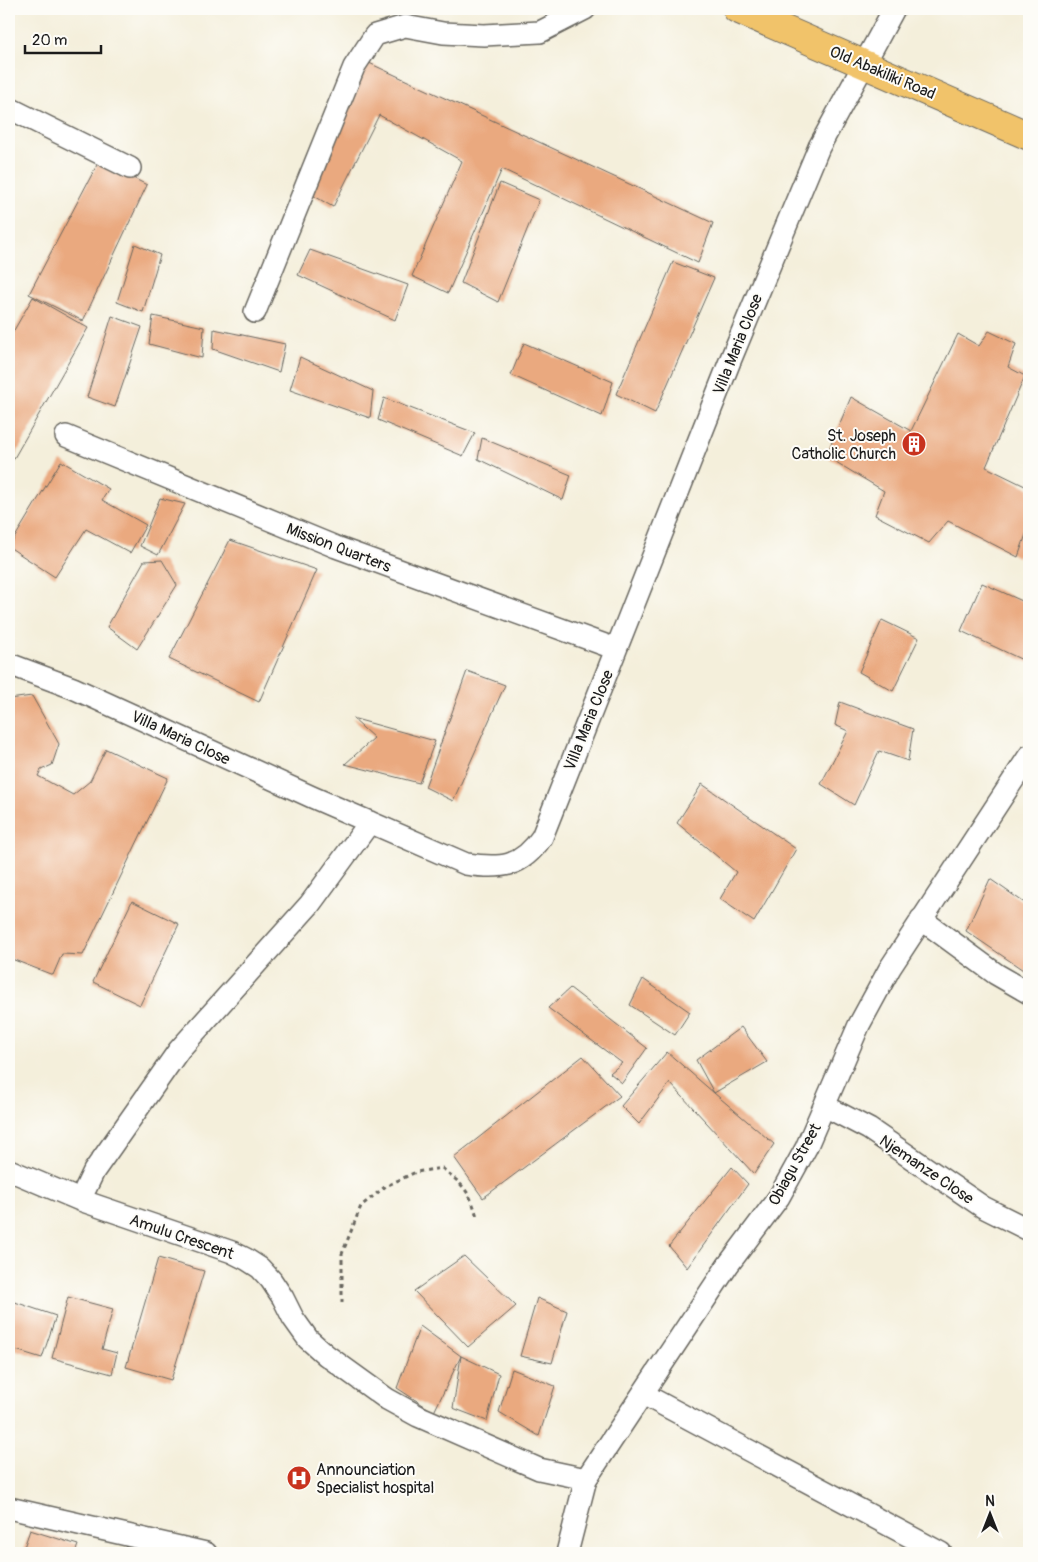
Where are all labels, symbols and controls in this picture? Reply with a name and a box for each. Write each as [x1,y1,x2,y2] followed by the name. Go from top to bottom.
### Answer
[25,22,101,54] scale bar
[32,31,67,50] text: 20 m
[827,42,939,104] street label: Old Abakiliki Road
[709,291,767,398] street label: Villa Maria Close
[792,426,896,464] place label: St. Joseph Catholic Church
[901,431,927,457] building icon: St. Joseph Catholic Church
[283,519,394,577] street label: Mission Quarters
[560,667,618,774] street label: Villa Maria Close
[128,706,233,770] street label: Villa Maria Close
[764,1119,826,1209] street label: Obiagu Street
[875,1131,977,1209] street label: Njemanze Close
[127,1210,237,1264] street label: Amulu Crescent
[316,1460,434,1498] place label: Announciation Specialist hospital
[286,1465,312,1491] hospital icon: Announciation Specialist hospital
[966,1490,1016,1540] north arrow
[985,1493,995,1510] text: N

